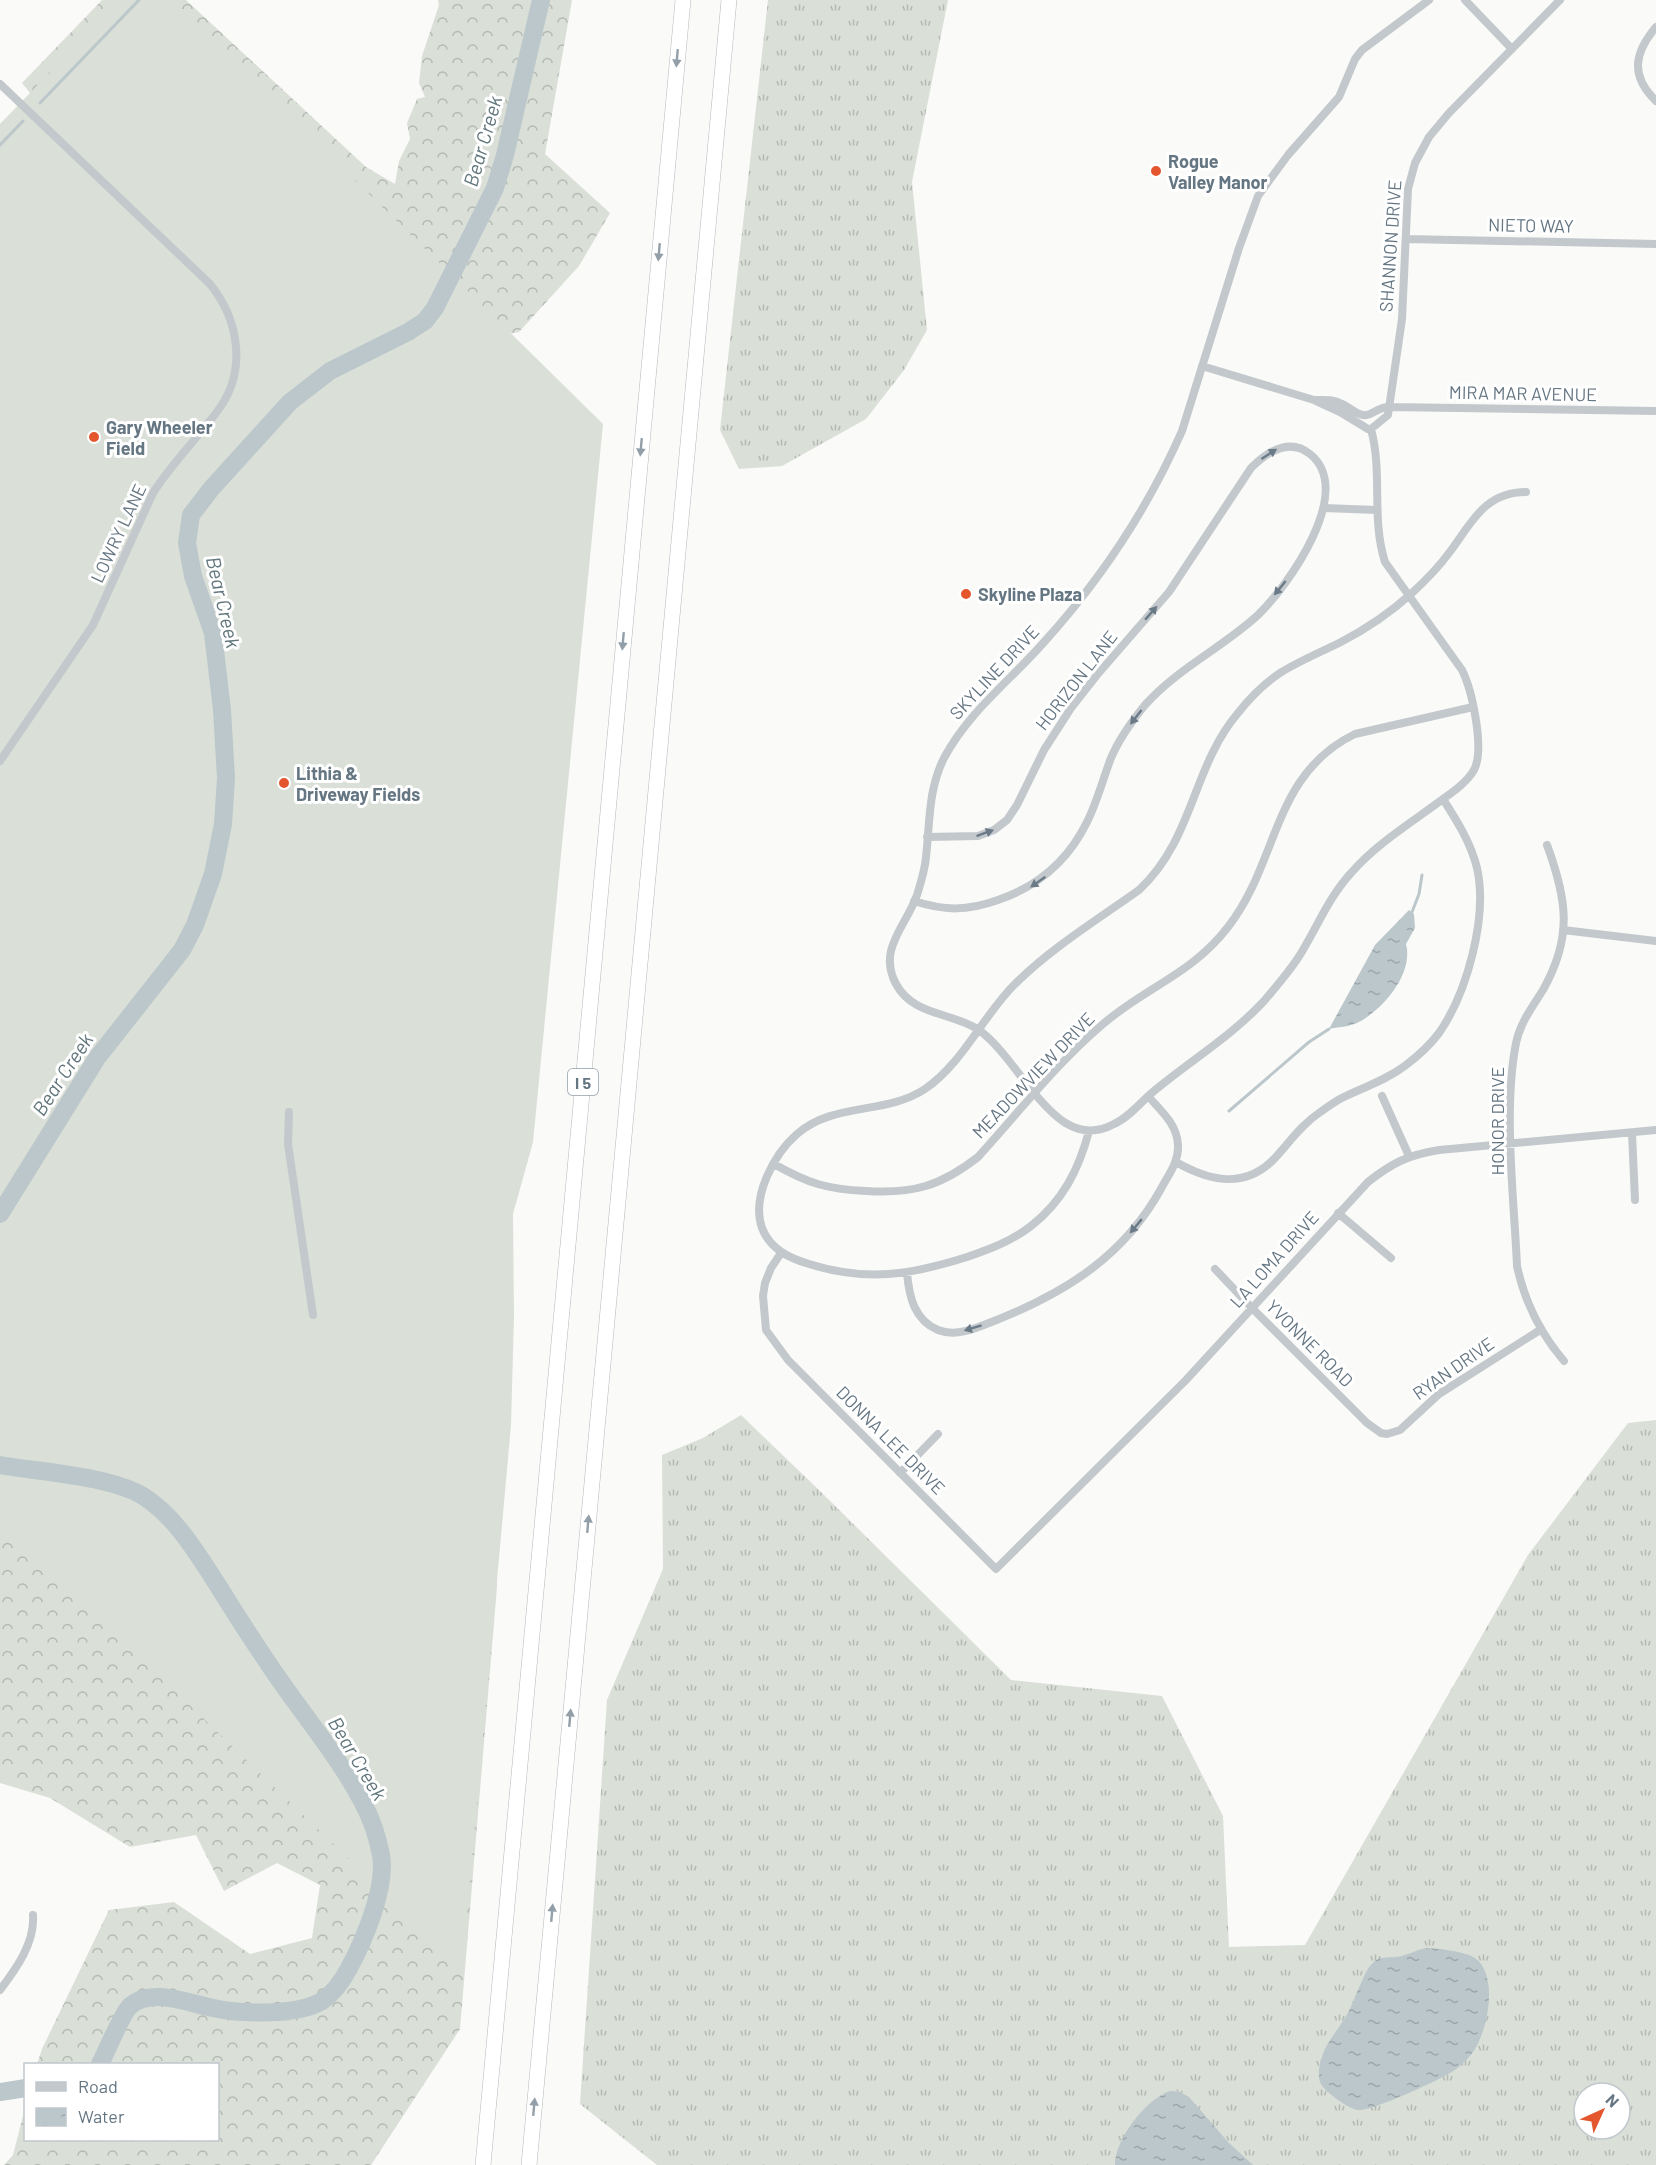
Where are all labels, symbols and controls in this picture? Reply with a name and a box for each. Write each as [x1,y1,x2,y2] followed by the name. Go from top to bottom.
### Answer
[672,49,682,68] one-way arrow
[458,93,506,189] water label: Bear Creek
[1168,150,1268,193] place label: Rogue Valley Manor
[1149,164,1163,178] marker: Rogue Valley Manor
[1374,179,1406,313] street label: SHANNON DRIVE
[1488,213,1574,237] street label: NIETO WAY
[654,243,664,262] one-way arrow
[1449,381,1597,405] street label: MIRA MAR AVENUE
[106,416,213,459] place label: Gary Wheeler Field
[87,430,101,444] marker: Gary Wheeler Field
[636,437,646,456] one-way arrow
[1261,448,1277,459] one-way arrow
[86,480,150,586] street label: LOWRY LANE
[202,554,246,650] water label: Bear Creek
[1274,580,1287,596] one-way arrow
[978,583,1082,605] place label: Skyline Plaza
[959,587,973,601] marker: Skyline Plaza
[1144,605,1157,621] one-way arrow
[945,620,1043,724] street label: SKYLINE DRIVE
[1030,626,1122,734] street label: HORIZON LANE
[618,631,628,650] one-way arrow
[1130,709,1143,725] one-way arrow
[296,762,420,805] place label: Lithia & Driveway Fields
[277,776,291,790] marker: Lithia & Driveway Fields
[976,827,994,837] one-way arrow
[1030,876,1046,888] one-way arrow
[967,1007,1099,1143] street label: MEADOWVIEW DRIVE
[27,1028,98,1120] water label: Bear Creek
[1486,1067,1508,1176] street label: HONOR DRIVE
[568,1069,598,1095] road number: I 5
[1225,1206,1323,1312] street label: LA LOMA DRIVE
[1129,1218,1142,1234] one-way arrow
[1262,1295,1358,1391] street label: YVONNE ROAD
[963,1324,981,1333] one-way arrow
[1408,1332,1498,1404] street label: RYAN DRIVE
[832,1381,950,1499] street label: DONNA LEE DRIVE
[583,1515,593,1534] one-way arrow
[565,1709,575,1728] one-way arrow
[324,1712,392,1804] water label: Bear Creek
[547,1903,557,1922] one-way arrow
[24,2063,219,2141] legend
[78,2075,118,2097] text: Road
[1572,2081,1632,2141] north arrow
[1602,2090,1623,2111] text: N
[530,2097,539,2116] one-way arrow
[78,2105,125,2127] text: Water

